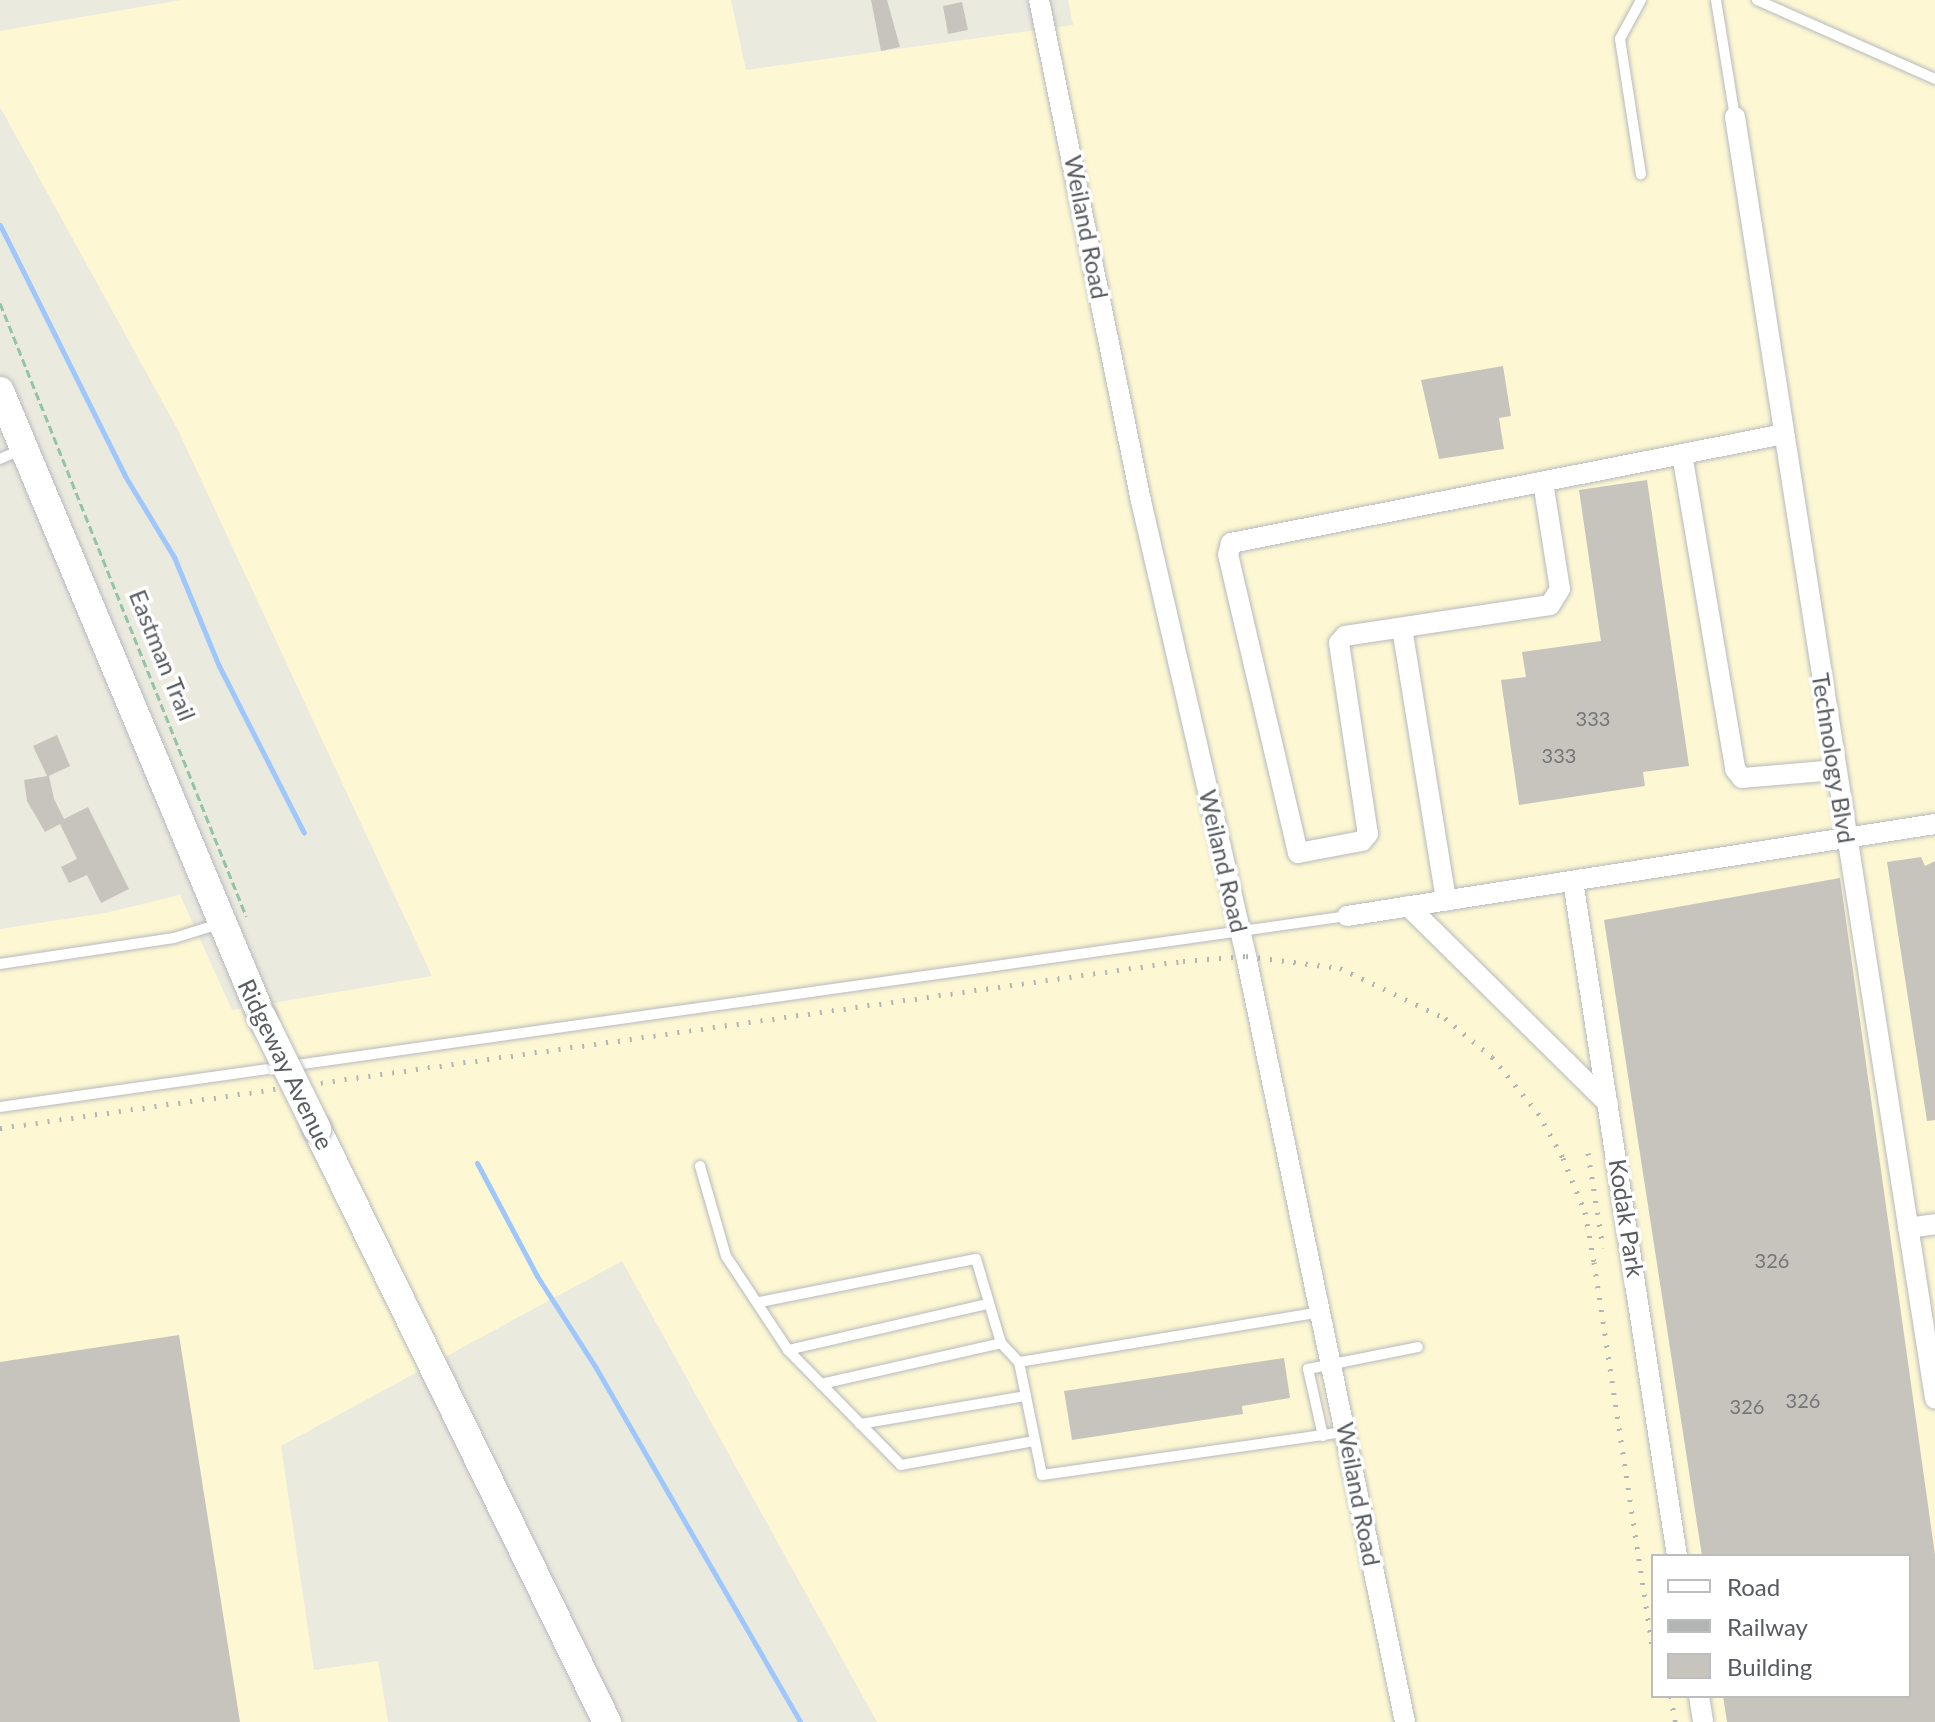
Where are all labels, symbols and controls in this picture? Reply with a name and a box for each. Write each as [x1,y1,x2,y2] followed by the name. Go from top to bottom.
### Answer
[1059,153,1115,301] street label: Weiland Road
[124,585,202,725] street label: Eastman Trail
[1806,671,1862,845] street label: Technology Blvd
[1576,706,1610,730] house number: 333
[1542,743,1576,767] house number: 333
[1194,787,1254,935] street label: Weiland Road
[232,974,340,1154] street label: Ridgeway Avenue
[1603,1157,1651,1279] street label: Kodak Park
[1755,1248,1789,1272] house number: 326
[1786,1388,1820,1412] house number: 326
[1730,1394,1764,1418] house number: 326
[1331,1420,1387,1568] street label: Weiland Road
[1651,1554,1911,1698] legend
[1727,1572,1780,1601] text: Road
[1727,1612,1808,1641] text: Railway
[1727,1652,1812,1681] text: Building

